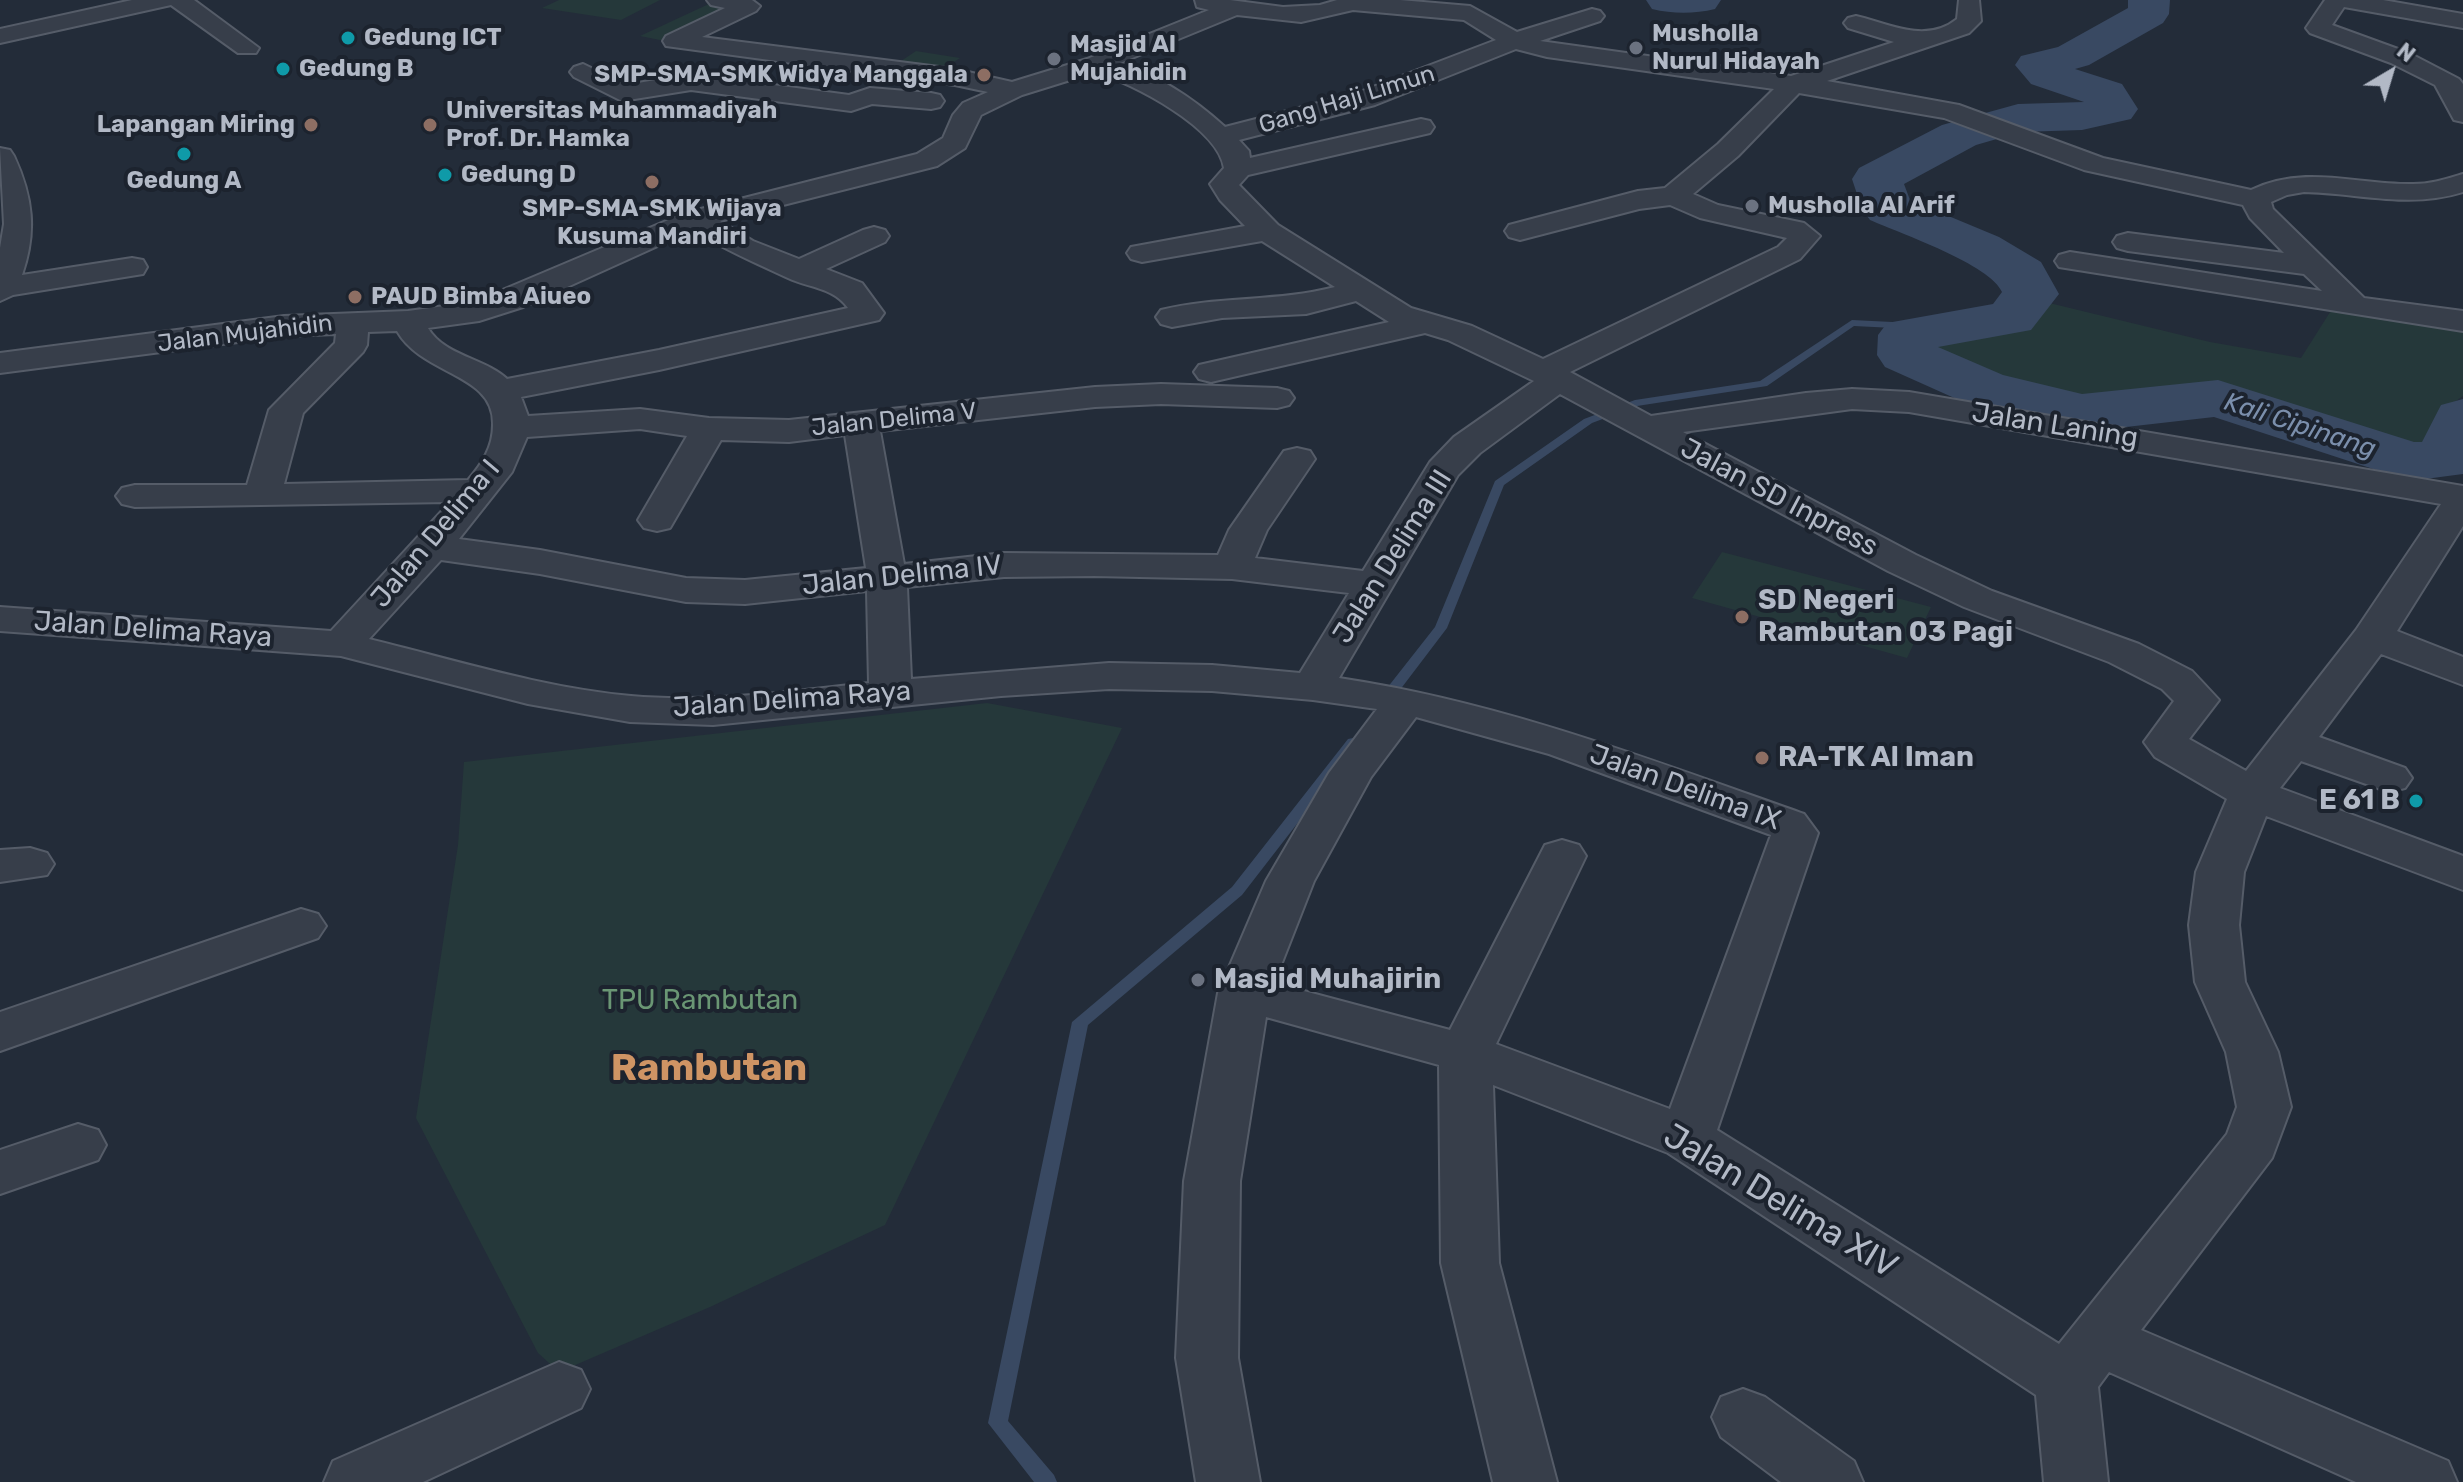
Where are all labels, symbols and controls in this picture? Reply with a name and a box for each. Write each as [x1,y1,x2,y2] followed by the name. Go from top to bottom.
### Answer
[1652,20,1820,76] place label: Musholla Nurul Hidayah
[364,24,502,52] place label: Gedung ICT
[339,29,357,47] marker: Gedung ICT
[1070,31,1187,87] place label: Masjid Al Mujahidin
[2351,32,2431,112] north arrow
[2392,37,2421,68] text: N
[1627,39,1645,57] marker: Musholla Nurul Hidayah
[1045,50,1063,68] marker: Masjid Al Mujahidin
[299,55,414,83] place label: Gedung B
[274,60,292,78] marker: Gedung B
[1256,60,1438,140] street label: Gang Haji Limun
[594,61,968,89] place label: SMP-SMA-SMK Widya Manggala
[975,66,993,84] marker: SMP-SMA-SMK Widya Manggala
[446,97,777,153] place label: Universitas Muhammadiyah Prof. Dr. Hamka
[97,111,295,139] place label: Lapangan Miring
[302,116,320,134] marker: Lapangan Miring
[421,116,439,134] marker: Universitas Muhammadiyah Prof. Dr. Hamka
[175,145,193,163] marker: Gedung A
[461,161,576,189] place label: Gedung D
[436,166,454,184] marker: Gedung D
[126,167,242,195] place label: Gedung A
[643,173,661,191] marker: SMP-SMA-SMK Wijaya Kusuma Mandiri
[1768,192,1955,220] place label: Musholla Al Arif
[522,195,782,251] place label: SMP-SMA-SMK Wijaya Kusuma Mandiri
[1743,197,1761,215] marker: Musholla Al Arif
[371,283,591,311] place label: PAUD Bimba Aiueo
[346,288,364,306] marker: PAUD Bimba Aiueo
[156,309,334,359] street label: Jalan Mujahidin
[2220,387,2380,465] water label: Kali Cipinang
[1969,396,2141,456] street label: Jalan Laning
[810,397,978,443] street label: Jalan Delima V
[1675,432,1883,564] street label: Jalan SD Inpress
[364,453,508,615] street label: Jalan Delima I
[1326,464,1460,650] street label: Jalan Delima III
[800,549,1004,603] street label: Jalan Delima IV
[1758,584,2013,650] place label: SD Negeri Rambutan 03 Pagi
[33,605,273,655] street label: Jalan Delima Raya
[1733,608,1751,626] marker: SD Negeri Rambutan 03 Pagi
[672,675,912,725] street label: Jalan Delima Raya
[1585,738,1785,838] street label: Jalan Delima IX
[1778,741,1974,775] place label: RA-TK Al Iman
[1753,749,1771,767] marker: RA-TK Al Iman
[2319,784,2400,818] place label: E 61 B
[2407,792,2425,810] marker: E 61 B
[1214,963,1441,997] place label: Masjid Muhajirin
[1189,971,1207,989] marker: Masjid Muhajirin
[602,984,798,1018] park label: TPU Rambutan
[611,1046,807,1092] district label: Rambutan
[1656,1116,1904,1288] street label: Jalan Delima XIV

